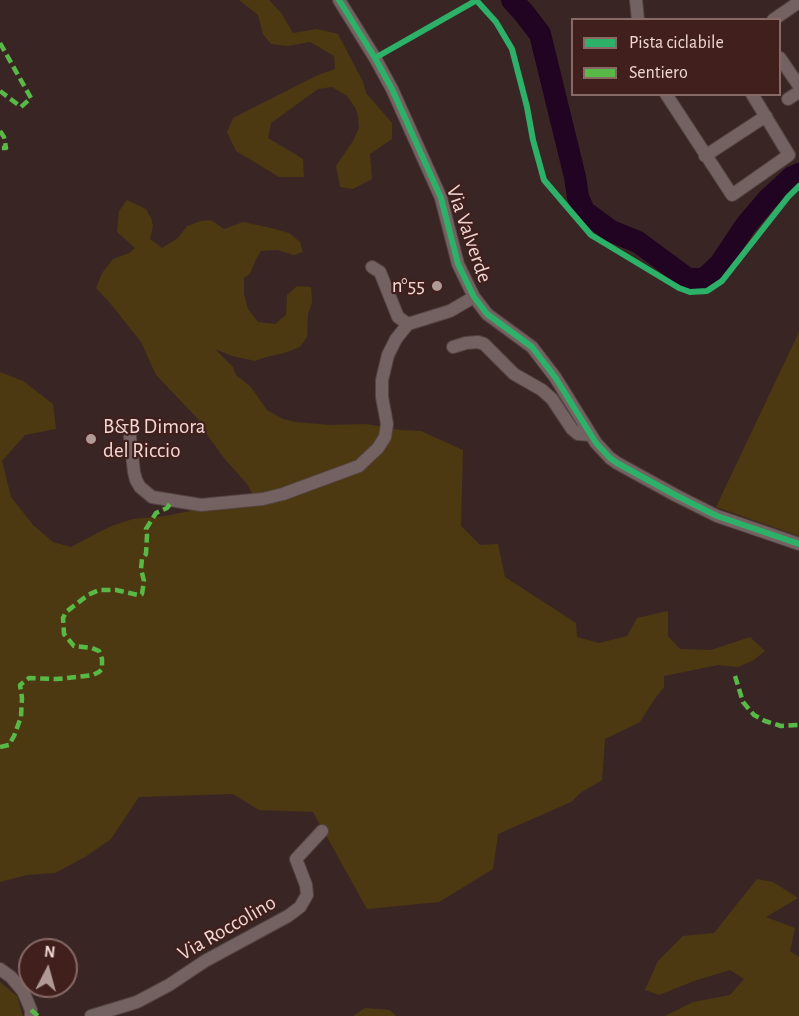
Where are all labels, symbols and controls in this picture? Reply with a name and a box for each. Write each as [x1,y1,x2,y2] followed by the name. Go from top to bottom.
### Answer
[571,18,781,96] legend
[629,34,724,52] text: Pista ciclabile
[629,64,688,82] text: Sentiero
[441,182,497,286] street label: Via Valverde
[392,273,425,299] place label: n°55
[430,279,444,293] marker: n°55
[103,414,205,464] place label: B&B Dimora del Riccio
[84,432,98,446] marker: B&B Dimora del Riccio
[173,890,281,966] street label: Via Roccolino
[18,938,78,998] north arrow
[43,944,56,961] text: N

